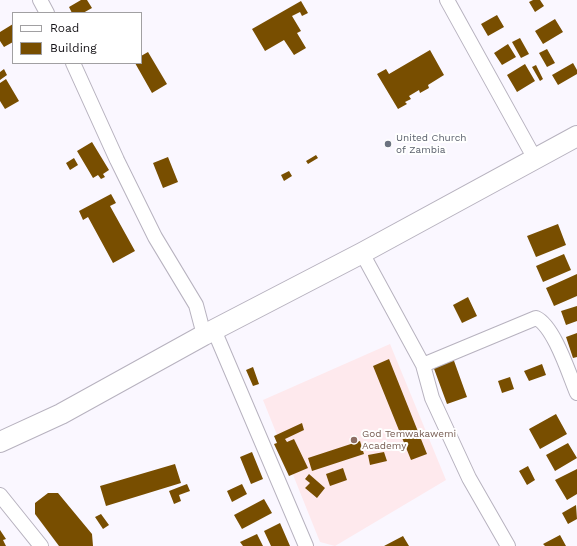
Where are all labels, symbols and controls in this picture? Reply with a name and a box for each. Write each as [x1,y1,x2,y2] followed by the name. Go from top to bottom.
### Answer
[12,12,142,64] legend
[50,21,79,35] text: Road
[50,41,97,55] text: Building
[396,132,466,156] place label: United Church of Zambia
[383,139,393,149] marker: United Church of Zambia
[362,428,456,452] place label: God Temwakawemi Academy
[349,435,359,445] marker: God Temwakawemi Academy

